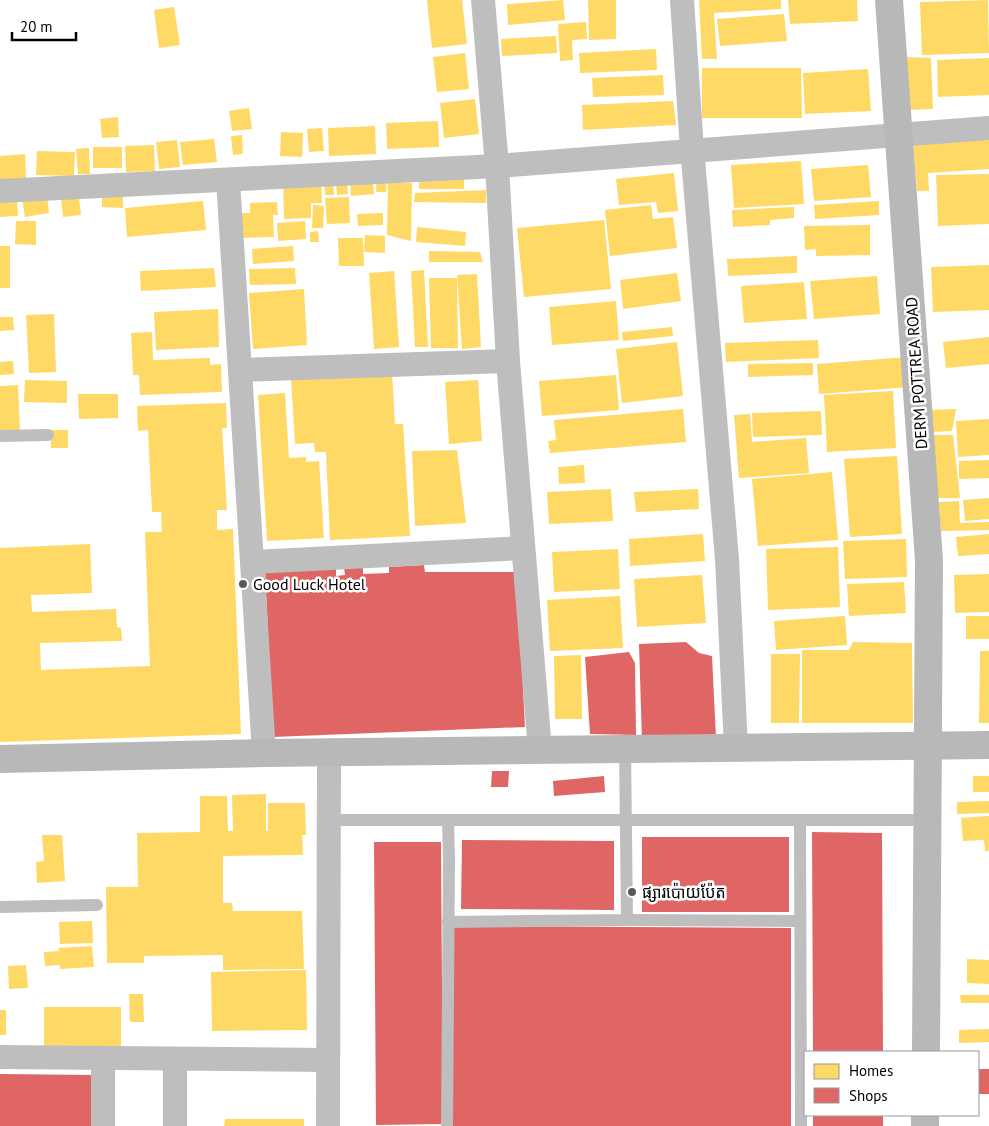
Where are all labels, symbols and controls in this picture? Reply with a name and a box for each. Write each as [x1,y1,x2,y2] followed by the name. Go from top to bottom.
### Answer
[12,10,76,42] scale bar
[20,17,53,36] text: 20 m
[901,296,931,450] street label: DERM POTTREA ROAD
[253,574,366,594] place label: Good Luck Hotel
[237,578,249,590] marker: Good Luck Hotel
[642,882,726,902] place label: ផ្សារប៉ោយប៉ែត
[626,886,638,898] marker: ផ្សារប៉ោយប៉ែត
[804,1051,979,1116] legend
[849,1061,893,1080] text: Homes
[849,1086,888,1105] text: Shops

